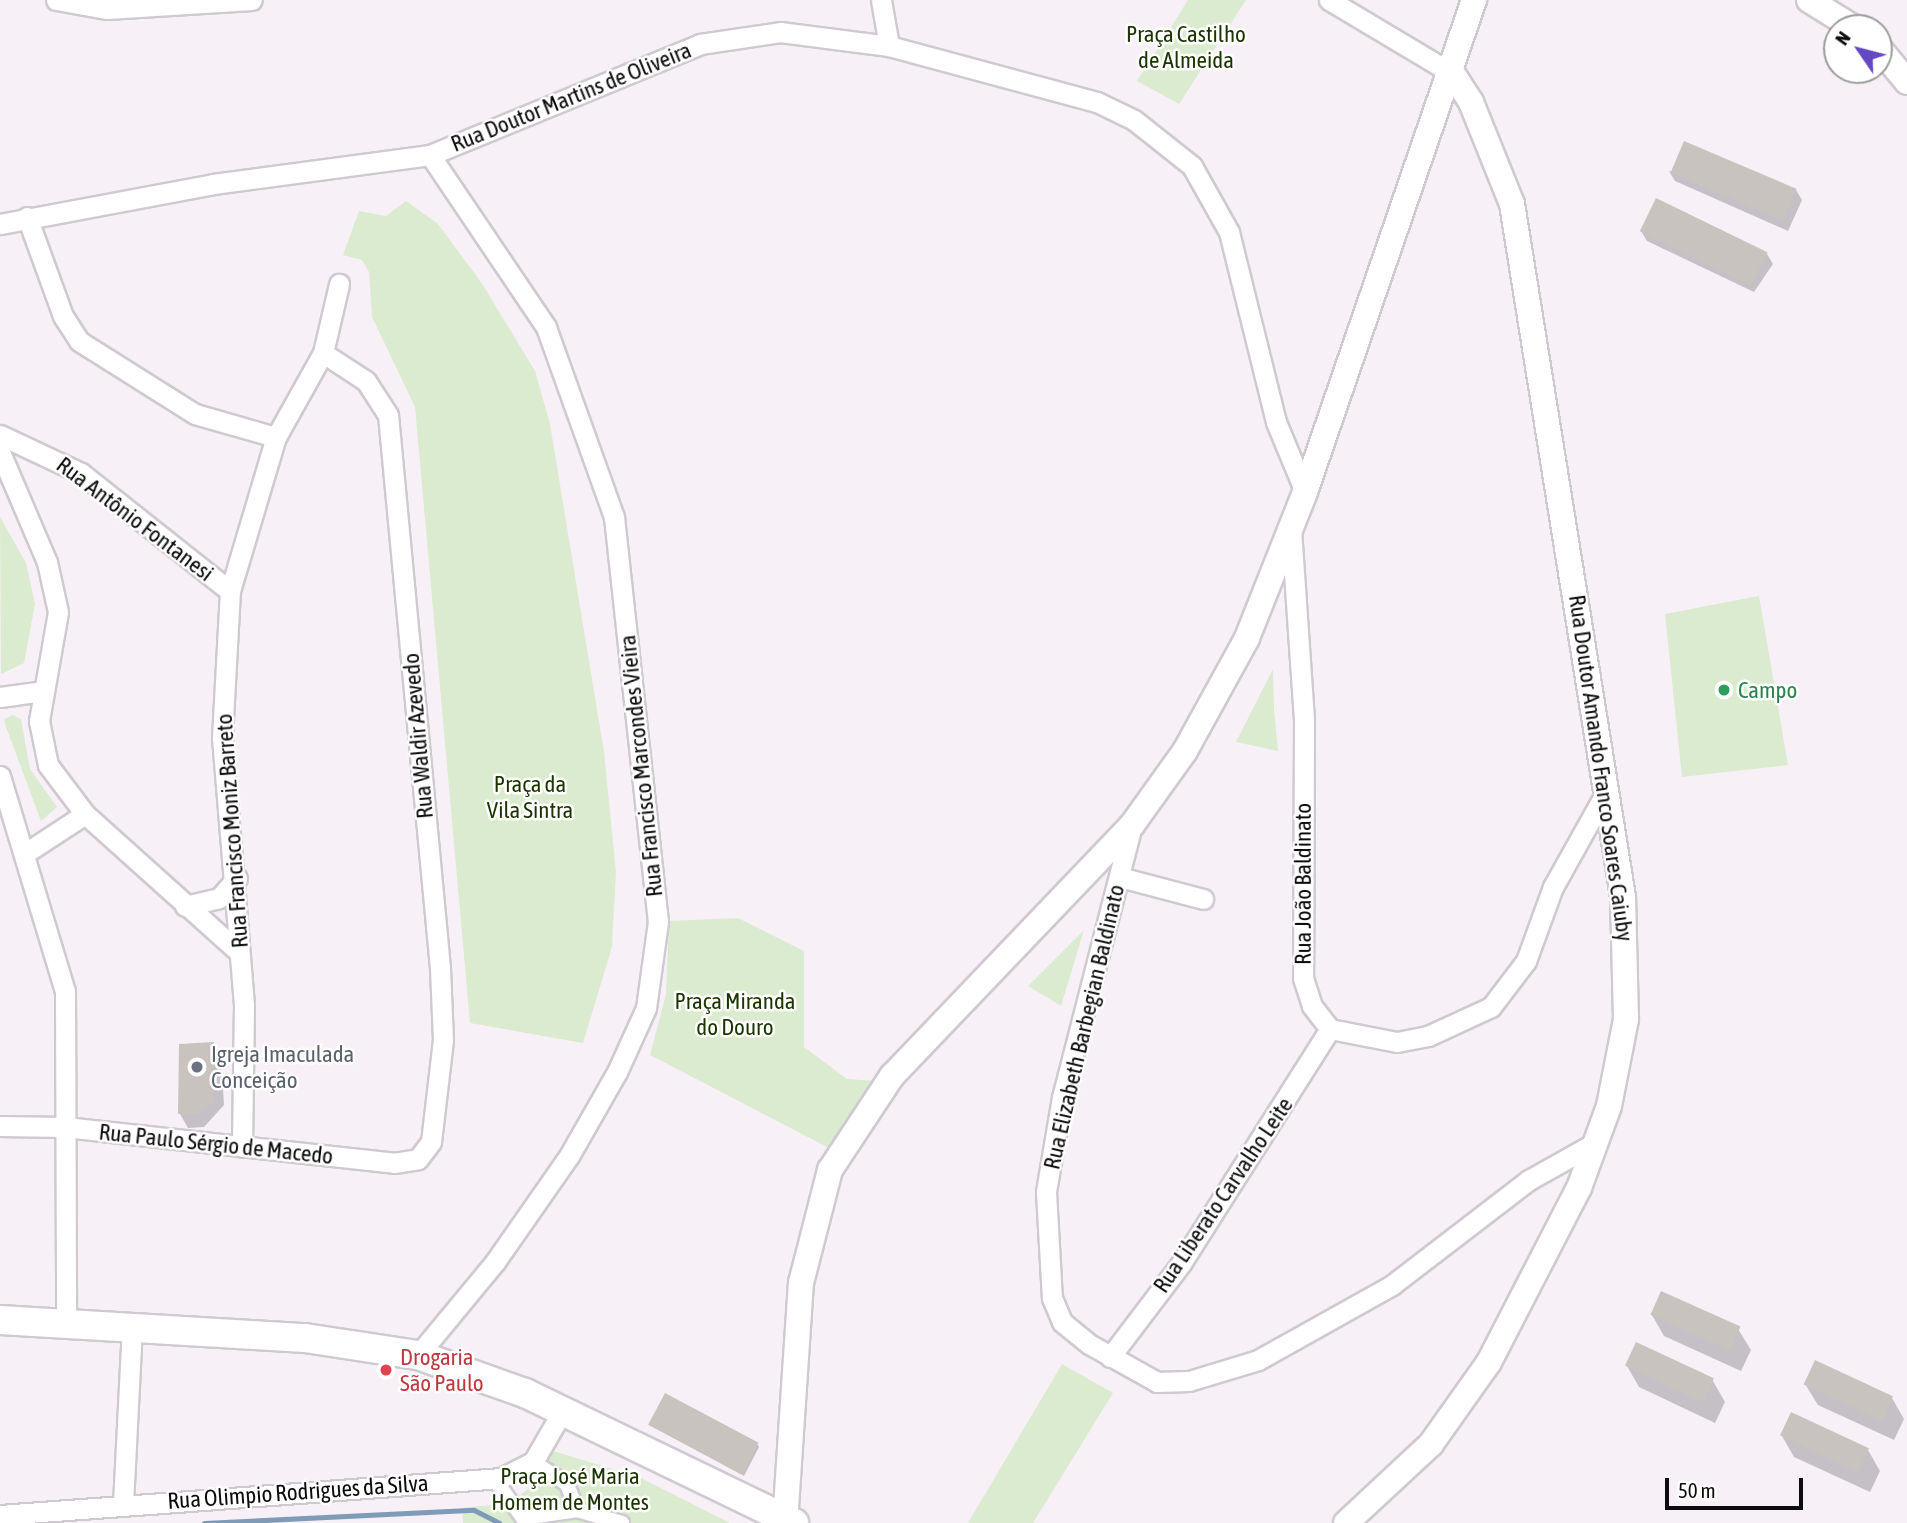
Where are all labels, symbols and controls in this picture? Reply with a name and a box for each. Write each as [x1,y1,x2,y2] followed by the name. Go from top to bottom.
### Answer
[1823,14,1893,84] north arrow
[1126,20,1246,74] park label: Praça Castilho de Almeida
[1830,27,1855,49] text: N
[447,36,695,158] street label: Rua Doutor Martins de Oliveira
[51,451,219,587] street label: Rua Antônio Fontanesi
[1563,593,1639,943] street label: Rua Doutor Amando Franco Soares Caiuby
[614,634,668,898] street label: Rua Francisco Marcondes Vieira
[397,652,439,820] street label: Rua Waldir Azevedo
[1738,676,1797,704] place label: Campo
[1716,682,1732,698] marker: Campo
[210,713,254,949] street label: Rua Francisco Moniz Barreto
[487,770,573,824] park label: Praça da Vila Sintra
[1289,803,1317,965] street label: Rua João Baldinato
[1038,882,1130,1172] street label: Rua Elizabeth Barbegian Baldinato
[674,987,796,1041] park label: Praça Miranda do Douro
[211,1040,354,1094] place label: Igreja Imaculada Conceição
[189,1059,205,1075] marker: Igreja Imaculada Conceição
[1147,1092,1299,1298] street label: Rua Liberato Carvalho Leite
[98,1118,334,1170] street label: Rua Paulo Sérgio de Macedo
[400,1343,484,1397] place label: Drogaria São Paulo
[378,1362,394,1378] marker: Drogaria São Paulo
[491,1462,649,1516] park label: Praça José Maria Homem de Montes
[1669,1464,1807,1508] scale bar
[167,1469,429,1515] street label: Rua Olimpio Rodrigues da Silva
[1678,1478,1716,1502] text: 50 m

